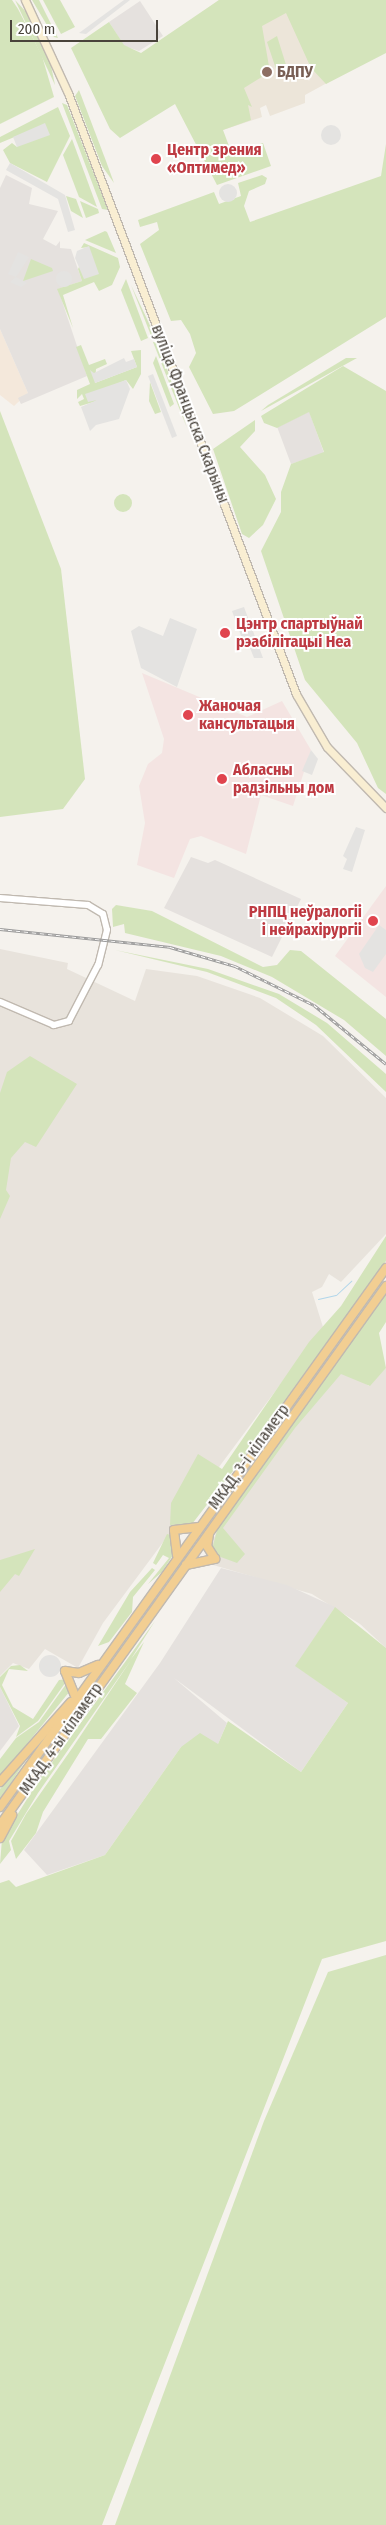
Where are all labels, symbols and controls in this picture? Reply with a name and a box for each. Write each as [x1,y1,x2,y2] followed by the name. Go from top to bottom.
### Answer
[12,10,160,42] scale bar
[18,20,55,38] text: 200 m
[277,62,313,82] place label: БДПУ
[261,66,273,78] marker: БДПУ
[167,140,262,178] place label: Центр зрения «Оптимед»
[149,152,163,166] marker: Центр зрения «Оптимед»
[147,322,233,506] street label: вуліца Францыска Скарыны
[236,614,363,652] place label: Цэнтр спартыўнай рэабілітацыі Неа
[218,626,232,640] marker: Цэнтр спартыўнай рэабілітацыі Неа
[199,696,295,734] place label: Жаночая кансультацыя
[181,708,195,722] marker: Жаночая кансультацыя
[233,760,334,798] place label: Абласны радзільны дом
[215,772,229,786] marker: Абласны радзільны дом
[249,902,362,940] place label: РНПЦ неўралогіі і нейрахірургіі
[366,914,380,928] marker: РНПЦ неўралогіі і нейрахірургіі
[204,1401,294,1513] street label: МКАД, 3-і кіламетр
[15,1679,107,1799] street label: МКАД, 4-ы кіламетр

